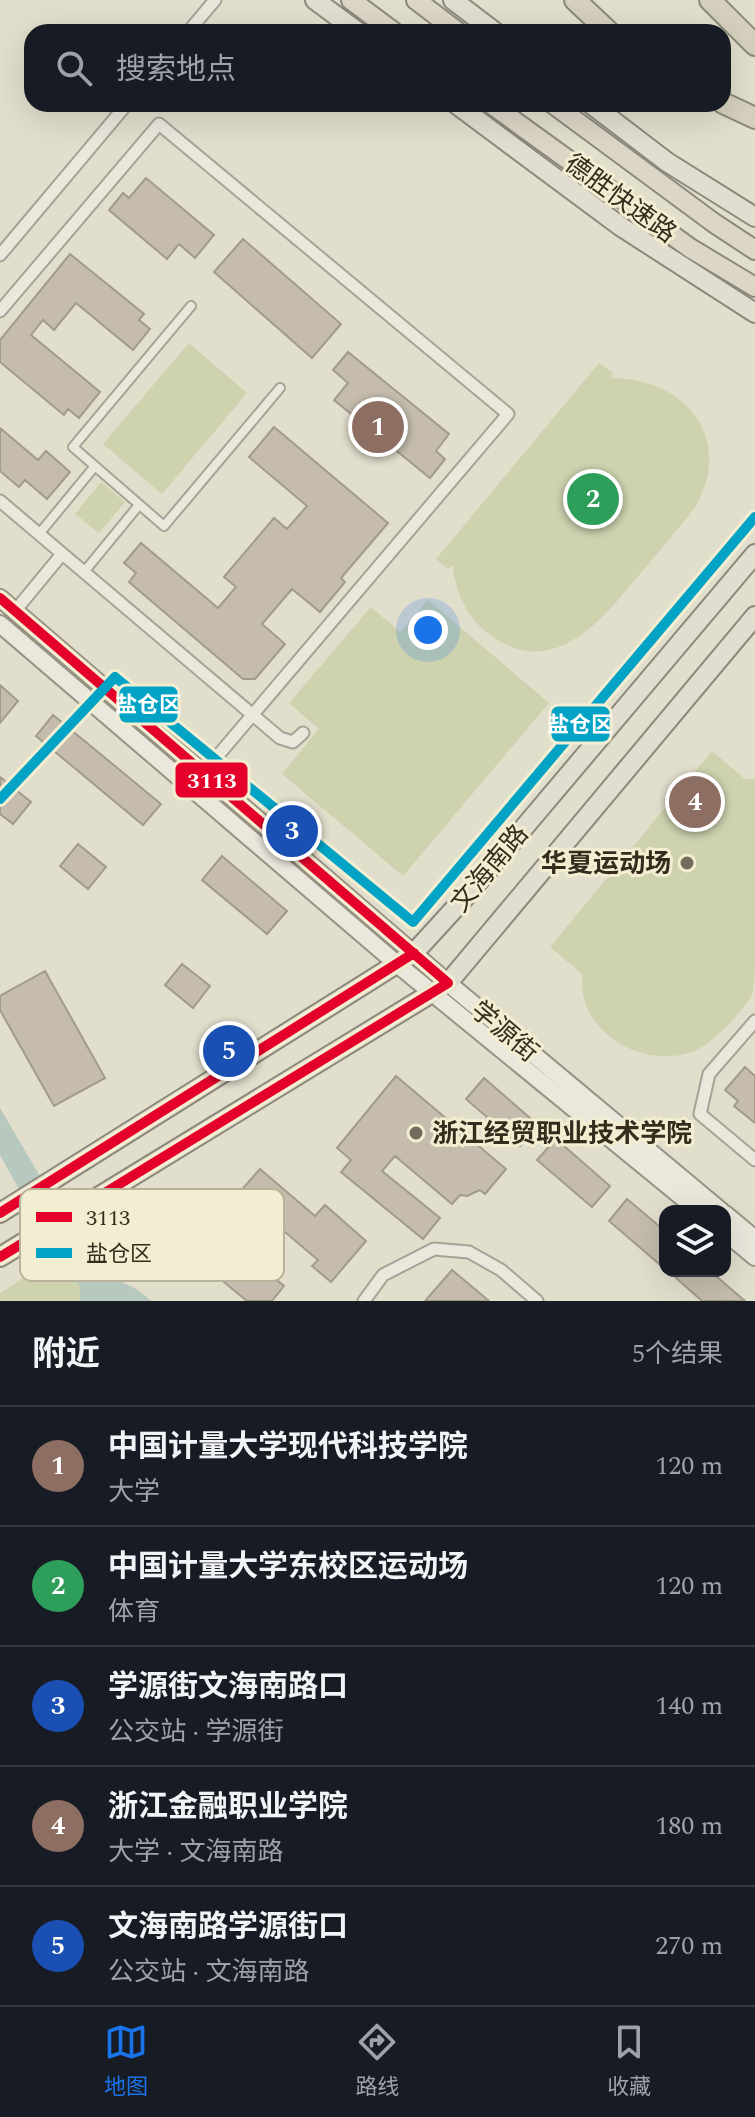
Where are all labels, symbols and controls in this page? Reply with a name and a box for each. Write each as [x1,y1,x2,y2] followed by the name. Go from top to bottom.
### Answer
[24,24,731,112] search box
[52,46,96,90] icon: search
[116,47,236,93] text: 搜索地点
[556,144,685,253] street label: 德胜快速路
[352,397,404,457] pin: 1
[567,469,619,529] pin: 2
[408,610,448,650] your location
[118,685,179,724] line badge: 盐仓区
[115,689,181,722] text: 盐仓区
[550,705,611,743] line badge: 盐仓区
[547,709,613,742] text: 盐仓区
[174,761,249,799] line badge: 3113
[187,765,237,798] text: 3113
[669,772,721,832] pin: 4
[266,801,318,861] pin: 3
[441,816,539,921] street label: 文海南路
[541,844,671,884] place label: 华夏运动场
[678,854,696,872] marker: 华夏运动场
[462,991,547,1072] street label: 学源街
[203,1021,255,1081] pin: 5
[432,1114,692,1154] place label: 浙江经贸职业技术学院
[407,1124,425,1142] marker: 浙江经贸职业技术学院
[20,1189,284,1281] legend
[86,1202,130,1235] text: 3113
[659,1205,731,1277] map controls
[659,1205,731,1277] button: layers
[86,1238,152,1271] text: 盐仓区
[32,1329,100,1381] text: 附近
[632,1334,723,1374] text: 5个结果
[108,1424,468,1470] text: 中国计量大学现代科技学院
[51,1446,65,1486] text: 1
[655,1446,723,1486] text: 120 m
[108,1472,160,1512] text: 大学
[108,1544,468,1590] text: 中国计量大学东校区运动场
[51,1566,65,1606] text: 2
[655,1566,723,1606] text: 120 m
[108,1592,160,1632] text: 体育
[108,1664,348,1710] text: 学源街文海南路口
[51,1686,65,1726] text: 3
[655,1686,723,1726] text: 140 m
[108,1712,284,1752] text: 公交站 · 学源街
[108,1784,348,1830] text: 浙江金融职业学院
[51,1806,65,1846] text: 4
[655,1806,723,1846] text: 180 m
[108,1832,284,1872] text: 大学 · 文海南路
[108,1904,348,1950] text: 文海南路学源街口
[51,1926,65,1966] text: 5
[655,1926,723,1966] text: 270 m
[108,1952,310,1992] text: 公交站 · 文海南路
[104,2020,148,2104] tab: 地图
[355,2020,399,2104] tab: 路线
[607,2020,651,2104] tab: 收藏

